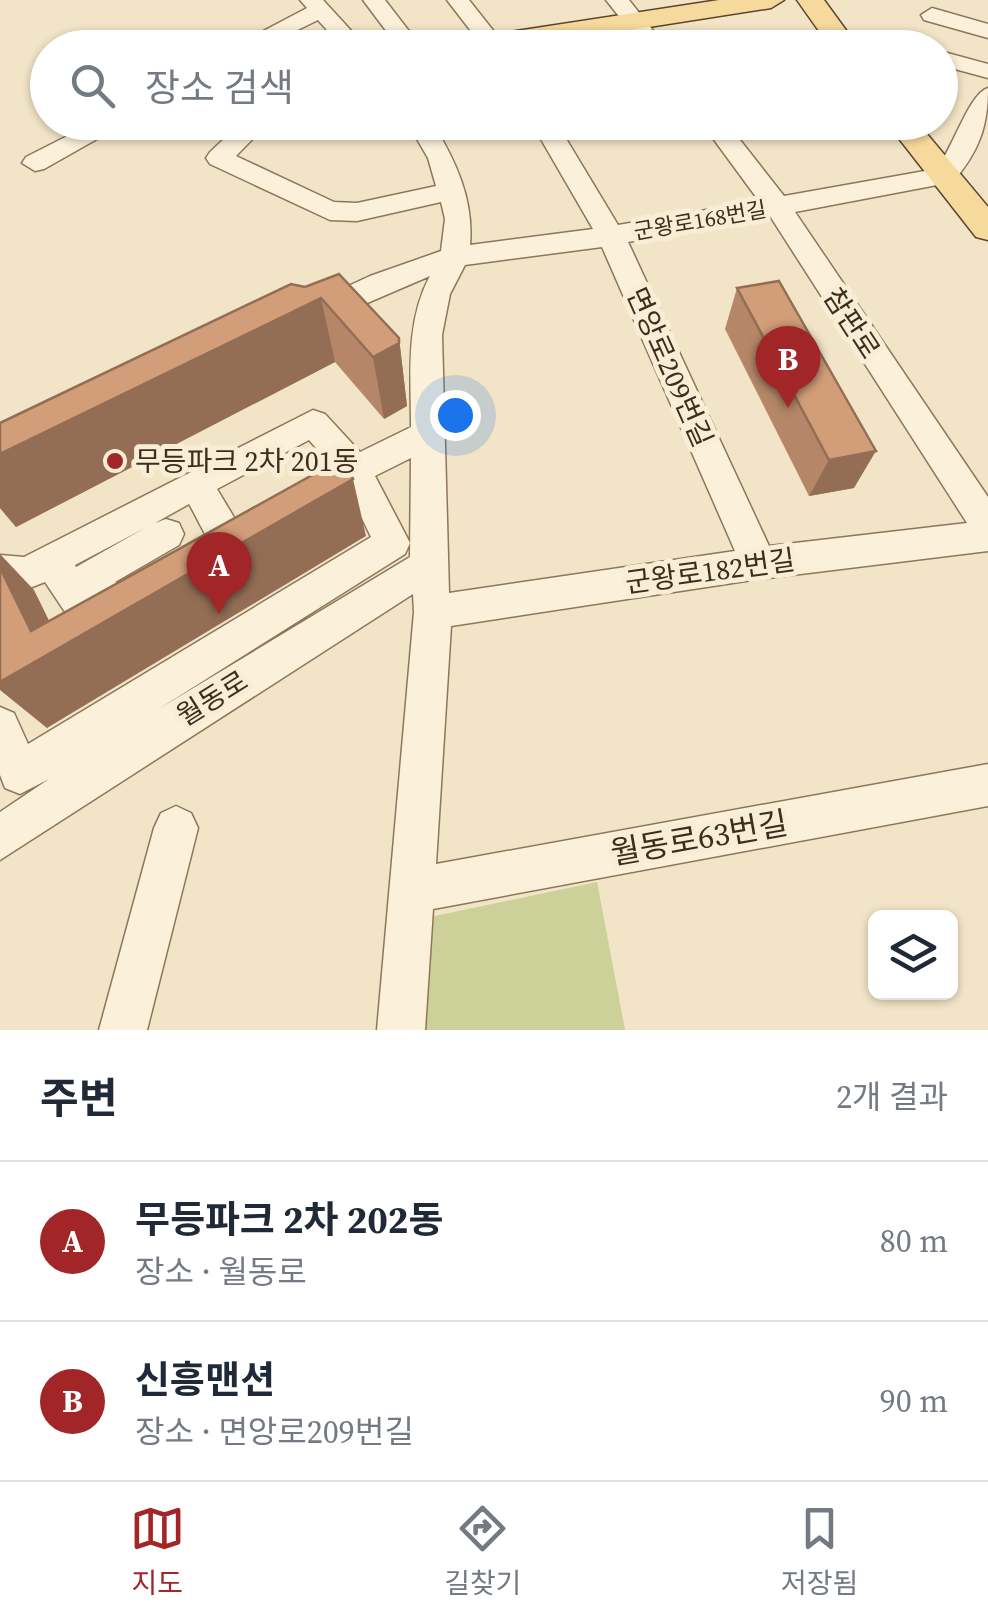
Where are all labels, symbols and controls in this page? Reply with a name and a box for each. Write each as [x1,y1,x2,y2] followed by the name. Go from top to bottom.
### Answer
[30,30,958,140] search box
[65,58,120,113] icon: search
[145,62,294,114] text: 장소 검색
[631,194,769,246] street label: 군왕로168번길
[815,280,889,366] street label: 참판로
[618,281,722,453] street label: 면앙로209번길
[756,326,820,408] pin: B
[430,390,481,441] your location
[135,442,359,480] place label: 무등파크 2차 201동
[104,450,126,472] marker: 무등파크 2차 201동
[186,532,252,614] pin: A
[623,540,797,602] street label: 군왕로182번길
[169,661,255,735] street label: 월동로
[607,801,791,875] street label: 월동로63번길
[868,910,958,1000] map controls
[868,910,958,1000] button: layers
[40,1069,117,1127] text: 주변
[836,1075,948,1119] text: 2개 결과
[135,1194,443,1246] text: 무등파크 2차 202동
[62,1219,83,1263] text: A
[880,1219,948,1263] text: 80 m
[135,1250,307,1294] text: 장소 · 월동로
[135,1354,275,1406] text: 신흥맨션
[62,1379,83,1423] text: B
[880,1379,948,1423] text: 90 m
[135,1410,414,1454] text: 장소 · 면앙로209번길
[130,1501,185,1602] tab: 지도
[444,1501,521,1602] tab: 길찾기
[781,1501,858,1602] tab: 저장됨

